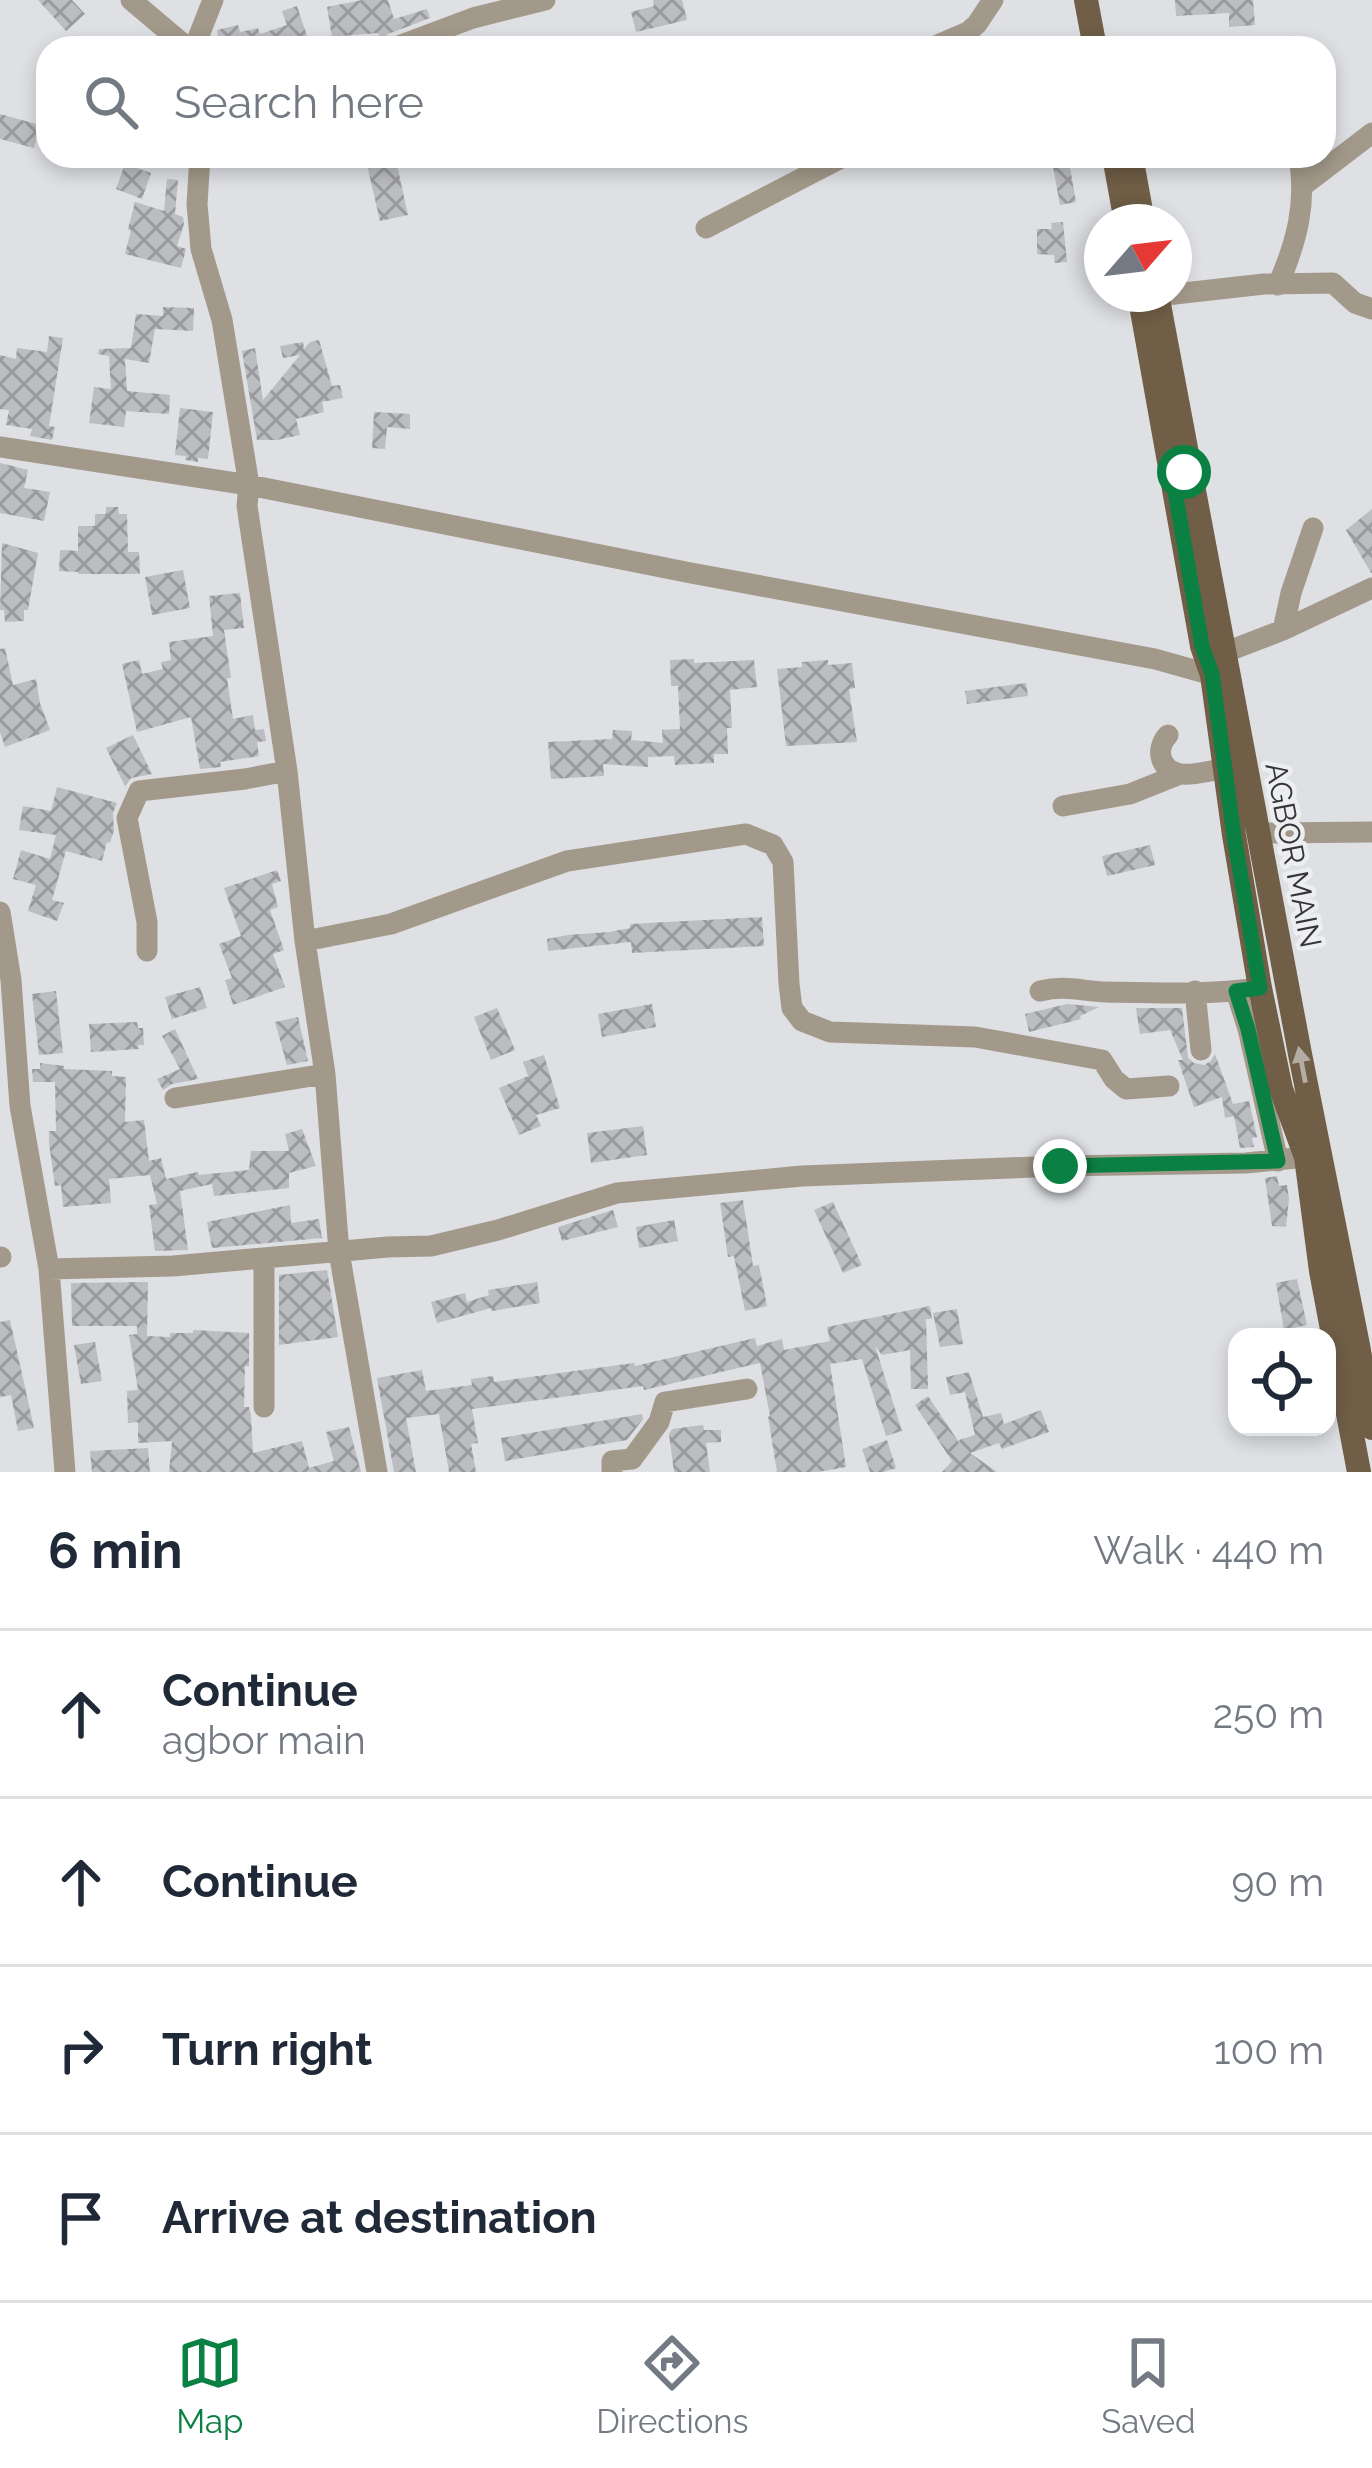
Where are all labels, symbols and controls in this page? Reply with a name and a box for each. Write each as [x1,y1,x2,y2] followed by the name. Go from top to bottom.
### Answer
[36,36,1336,168] search box
[78,69,144,135] icon: search
[174,76,424,129] text: Search here
[1084,204,1192,312] north arrow
[1157,445,1211,499] route start
[1258,759,1329,950] street label: AGBOR MAIN
[1292,1046,1311,1084] one-way arrow
[1033,1139,1087,1193] route end
[1228,1328,1336,1436] map controls
[1228,1328,1336,1436] button: locate
[48,1520,183,1580] text: 6 min
[1093,1527,1324,1573] text: Walk · 440 m
[162,1664,358,1717] text: Continue
[48,1681,114,1747] icon: ahead
[1213,1691,1324,1737] text: 250 m
[162,1717,366,1763] text: agbor main
[48,1849,114,1915] icon: ahead
[162,1855,358,1908] text: Continue
[1231,1859,1324,1905] text: 90 m
[48,2017,114,2083] icon: right
[162,2023,372,2076] text: Turn right
[1214,2027,1324,2073] text: 100 m
[48,2185,114,2251] icon: arrive
[162,2191,597,2244] text: Arrive at destination
[176,2330,243,2441] tab: Map
[596,2330,749,2441] tab: Directions
[1101,2330,1196,2441] tab: Saved

